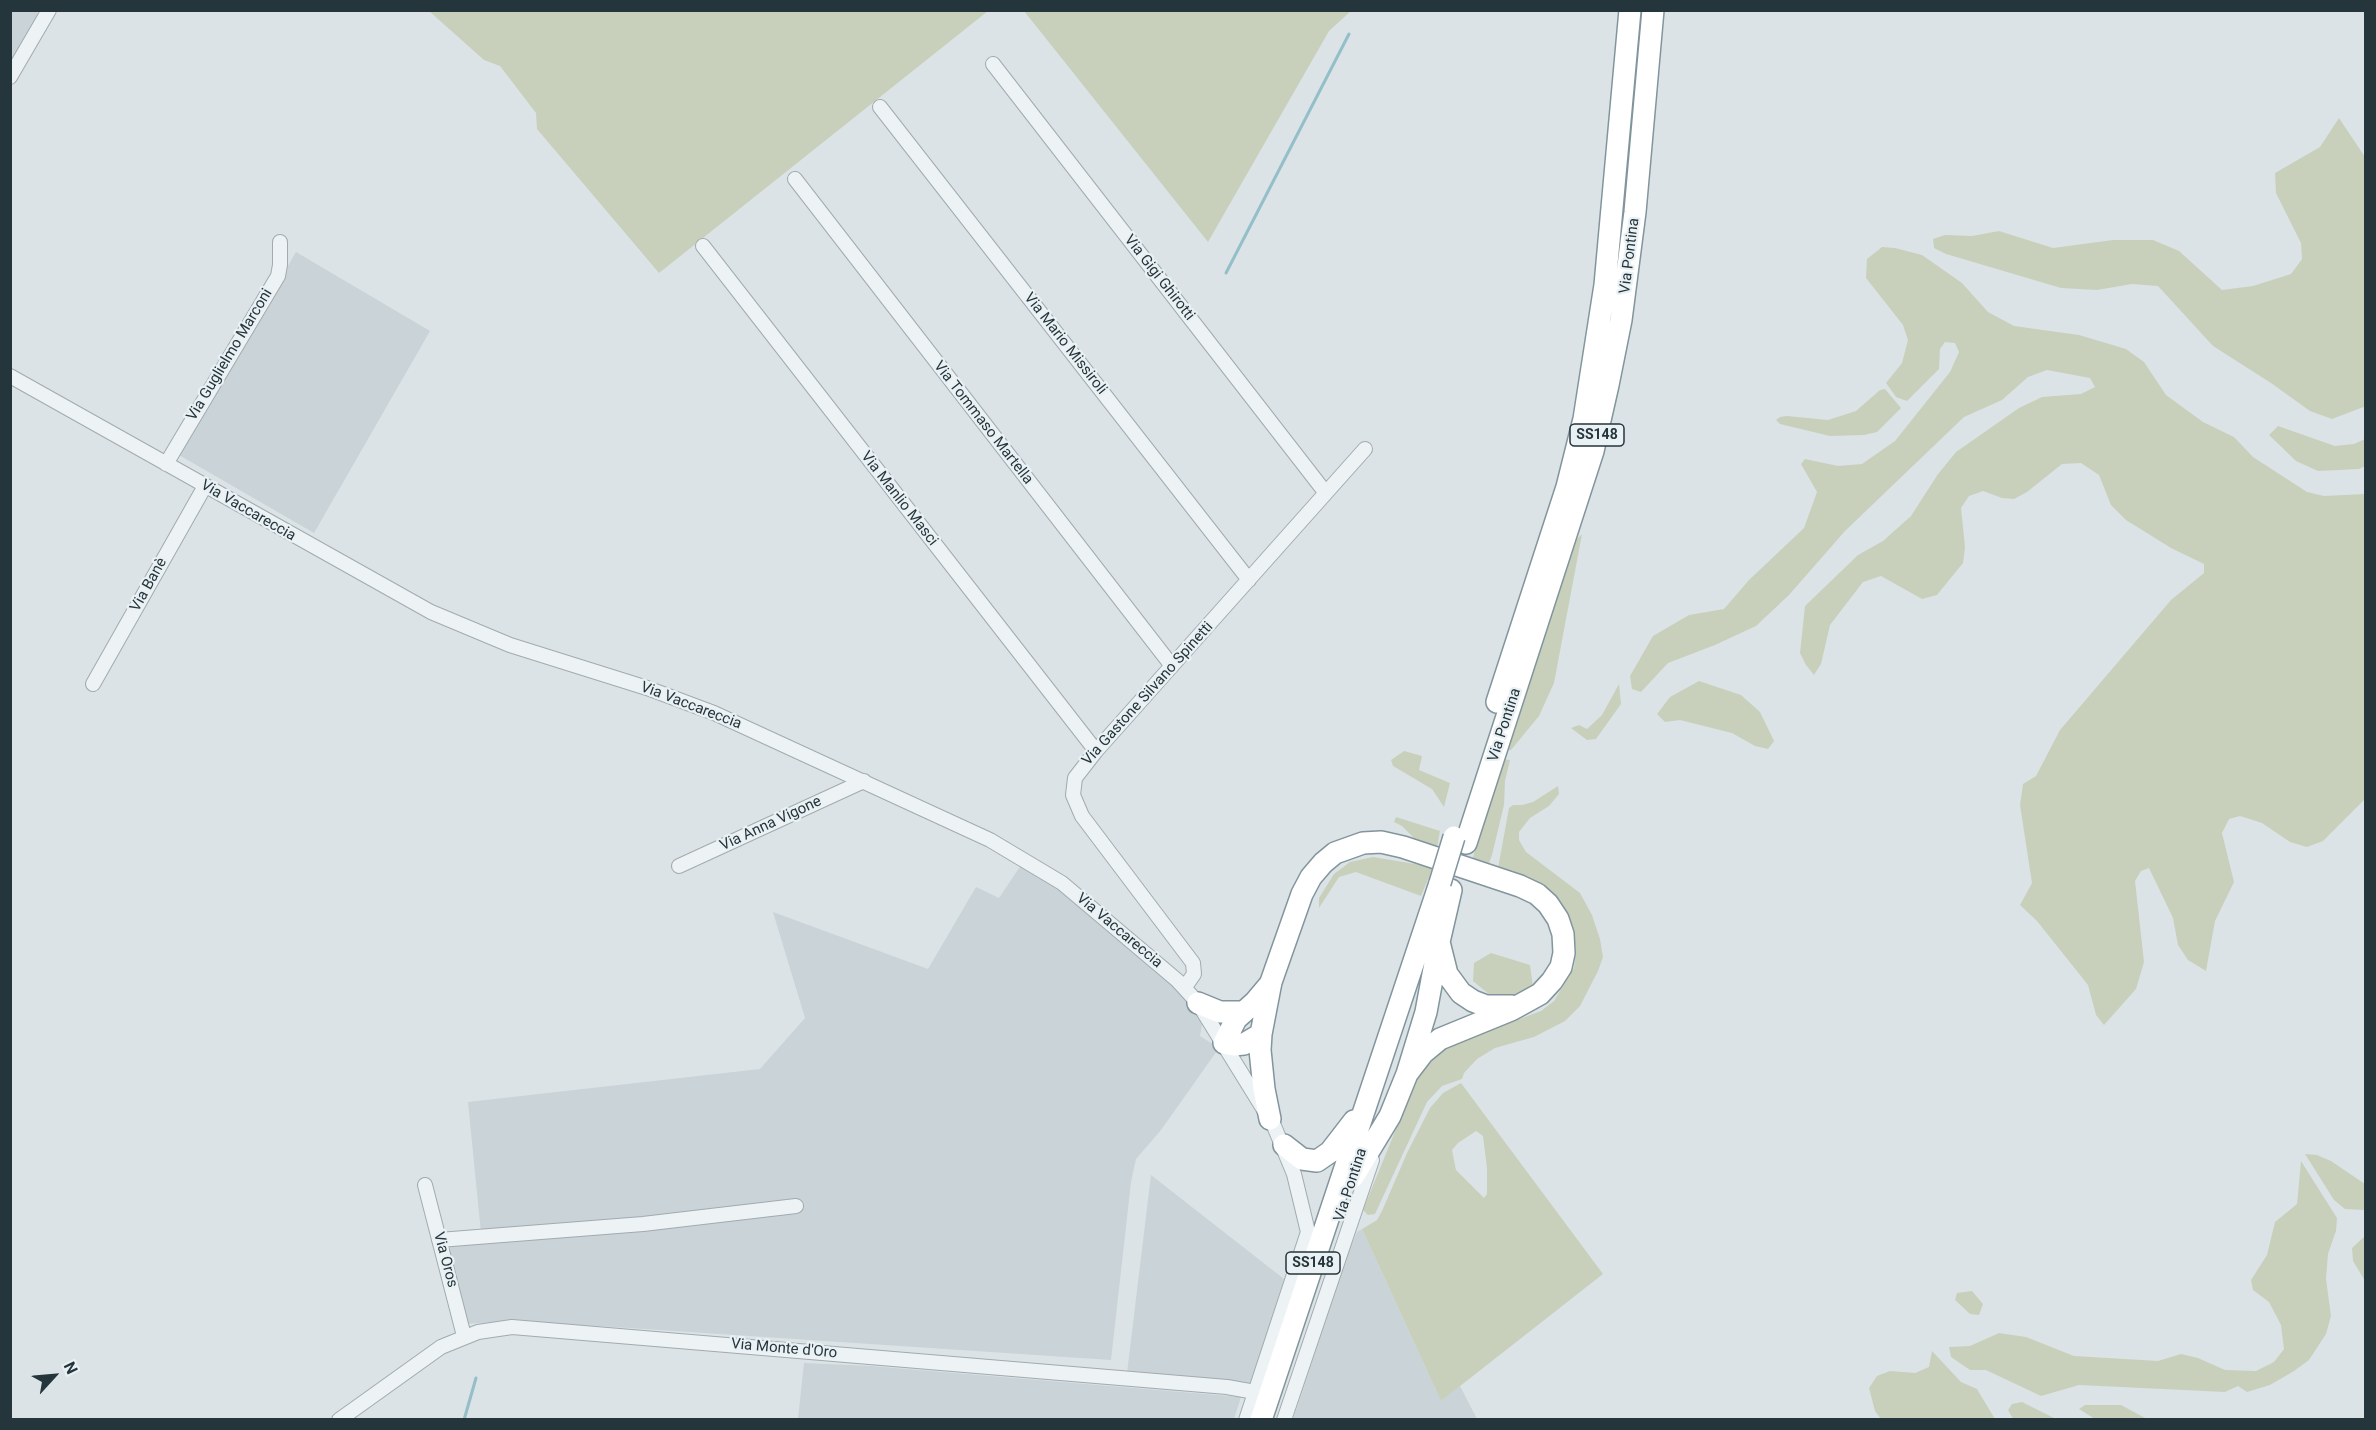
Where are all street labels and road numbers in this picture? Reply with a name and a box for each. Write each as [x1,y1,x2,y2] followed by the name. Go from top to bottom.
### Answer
[1616,217,1644,295] street label: Via Pontina
[1120,232,1198,324] street label: Via Gigi Ghirotti
[183,286,277,424] street label: Via Guglielmo Marconi
[1020,290,1110,398] street label: Via Mario Missiroli
[929,358,1037,488] street label: Via Tommaso Martella
[1570,424,1624,446] road number: SS148
[857,448,941,550] street label: Via Manlio Masci
[197,477,299,545] street label: Via Vaccareccia
[127,555,171,615] street label: Via Banè
[1079,618,1217,770] street label: Via Gastone Silvano Spinetti
[638,678,744,734] street label: Via Vaccareccia
[1485,686,1525,764] street label: Via Pontina
[717,793,825,855] street label: Via Anna Vigone
[1072,890,1166,972] street label: Via Vaccareccia
[1331,1146,1371,1224] street label: Via Pontina
[429,1230,461,1290] street label: Via Oros
[1286,1252,1340,1274] road number: SS148
[730,1335,838,1363] street label: Via Monte d'Oro

